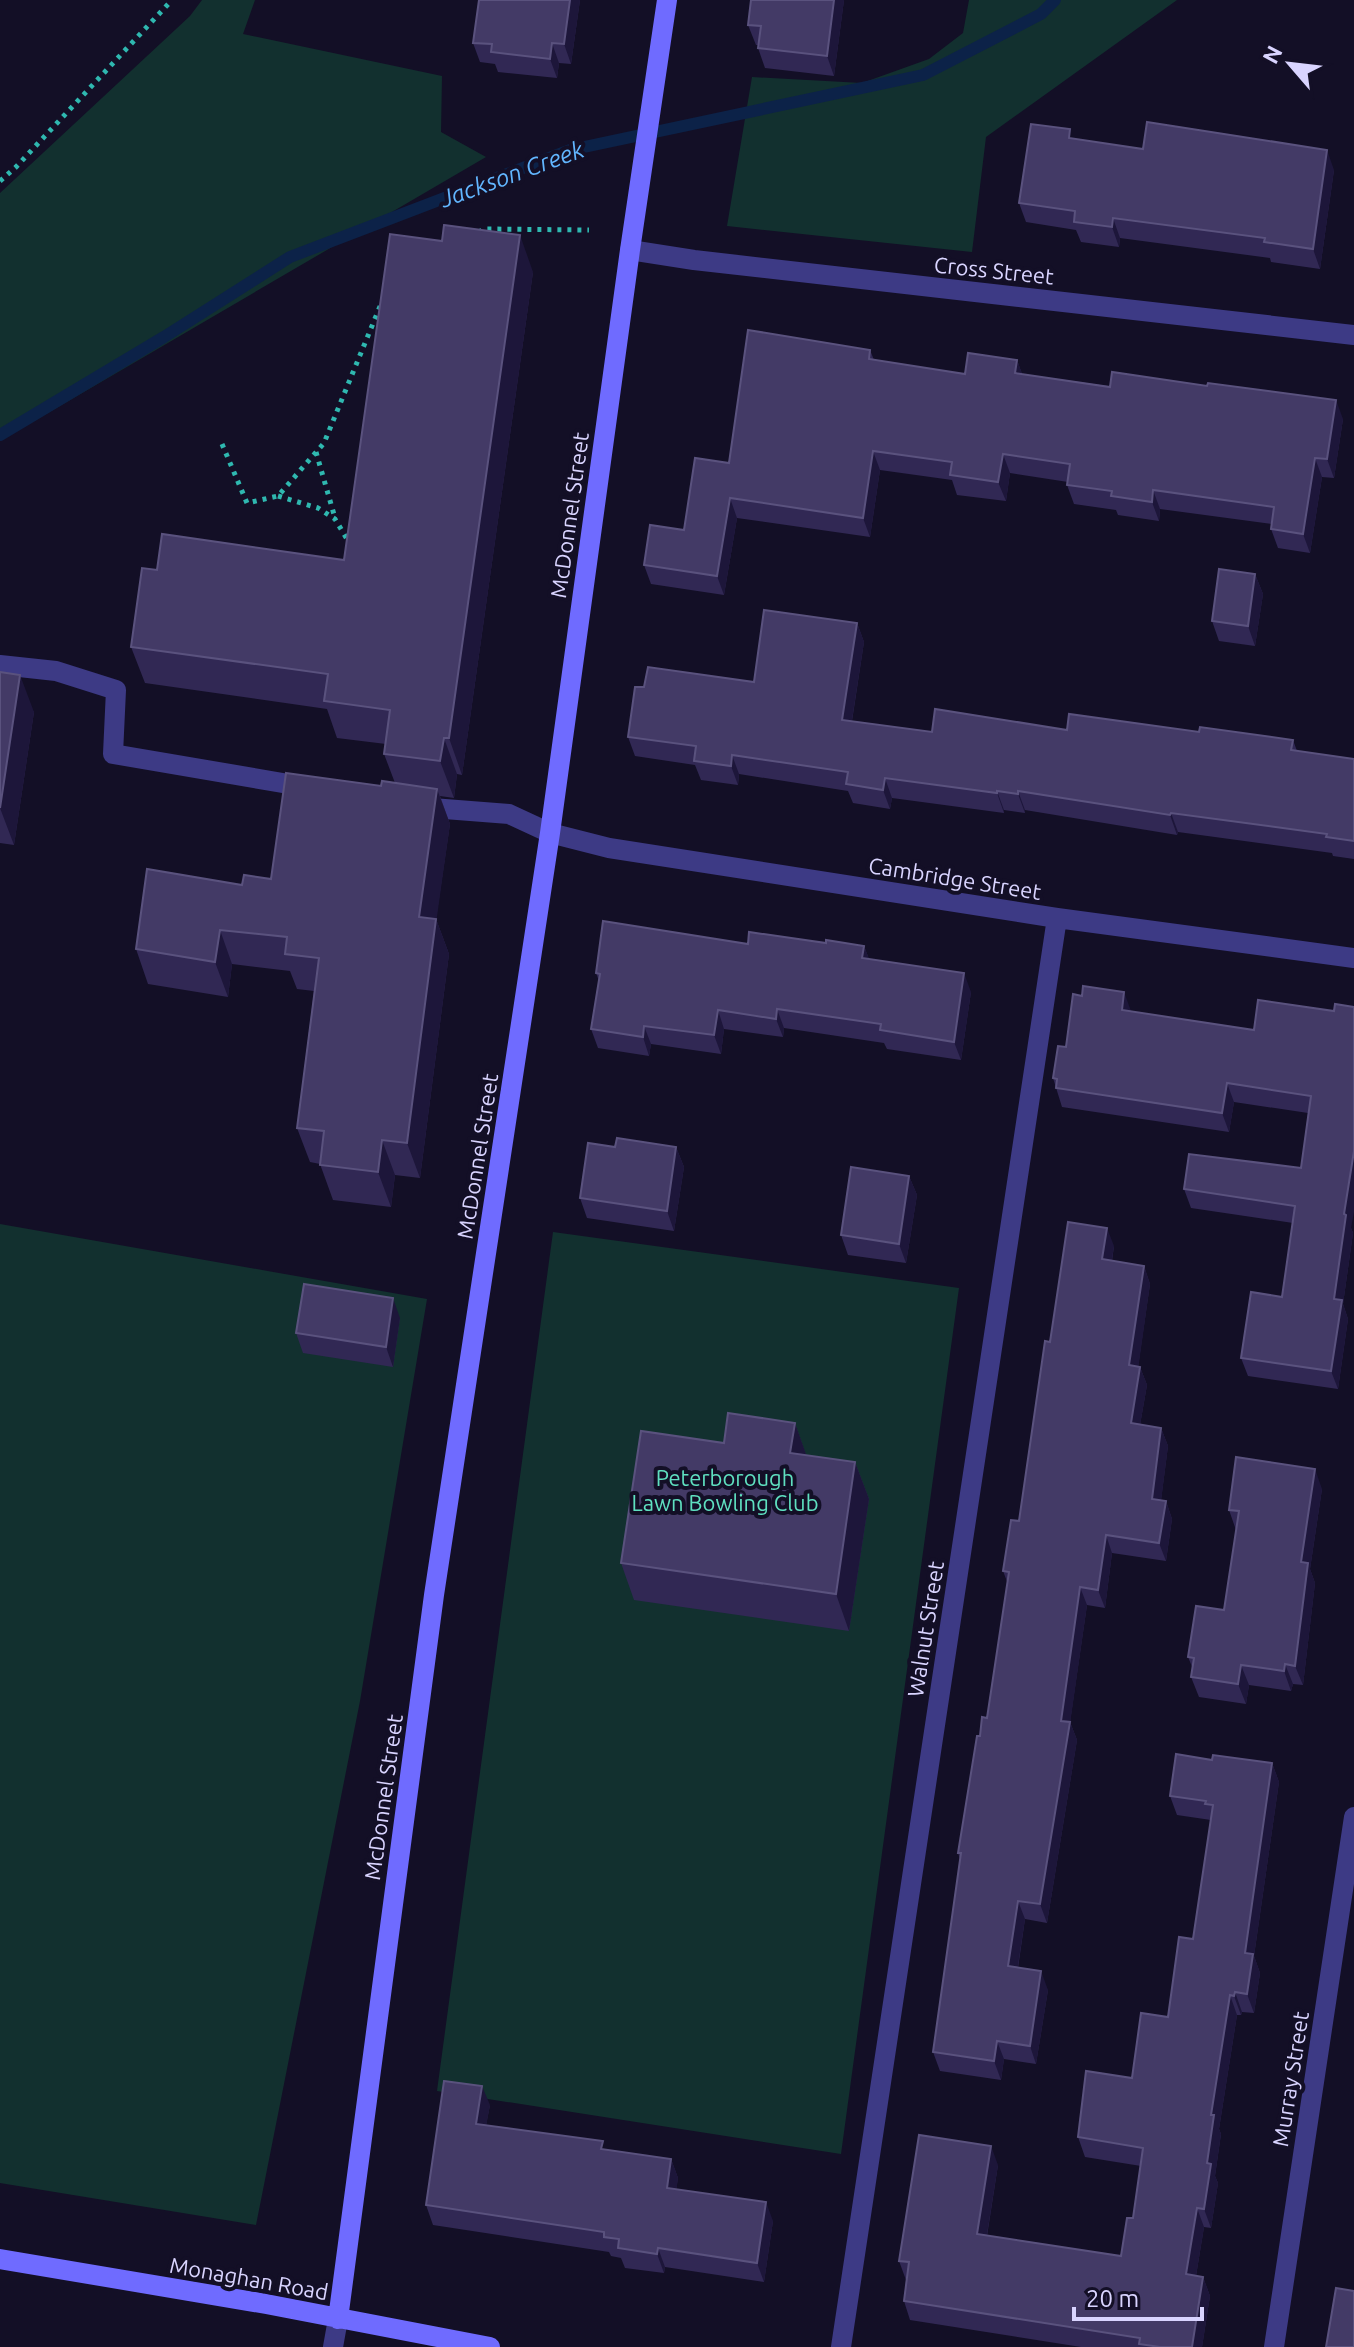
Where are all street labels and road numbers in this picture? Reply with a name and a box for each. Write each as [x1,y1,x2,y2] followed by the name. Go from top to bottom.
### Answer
[933,251,1055,289] street label: Cross Street
[545,430,593,600] street label: McDonnel Street
[867,852,1043,904] street label: Cambridge Street
[452,1071,502,1241] street label: McDonnel Street
[902,1559,948,1699] street label: Walnut Street
[359,1712,407,1882] street label: McDonnel Street
[1267,2009,1313,2148] street label: Murray Street
[168,2252,330,2304] street label: Monaghan Road

